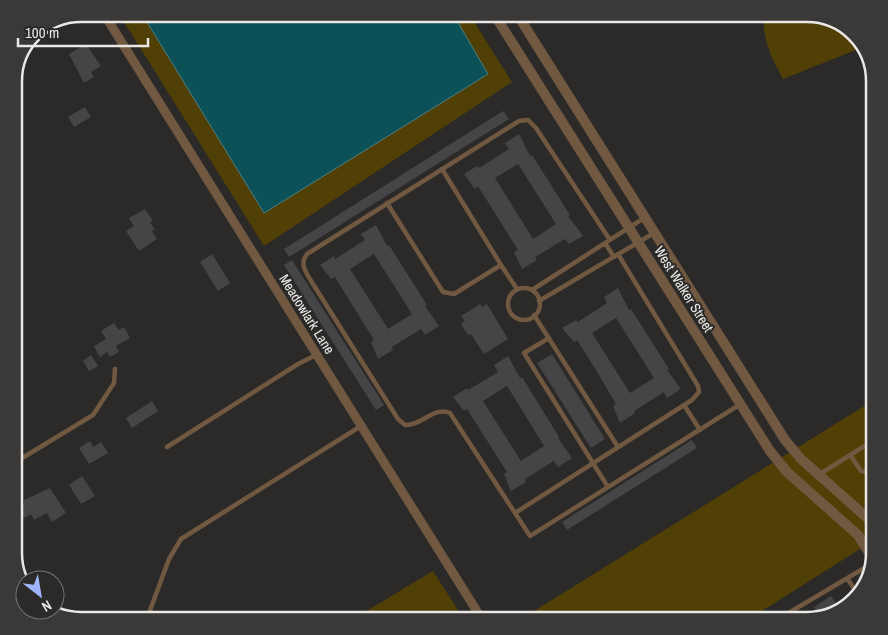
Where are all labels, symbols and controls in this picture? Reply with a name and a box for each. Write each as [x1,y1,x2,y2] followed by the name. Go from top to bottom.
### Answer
[18,15,148,47] scale bar
[25,22,59,43] text: 100 m
[650,243,718,335] street label: West Walker Street
[275,271,339,357] street label: Meadowlark Lane
[15,570,65,620] north arrow
[39,596,55,616] text: N

